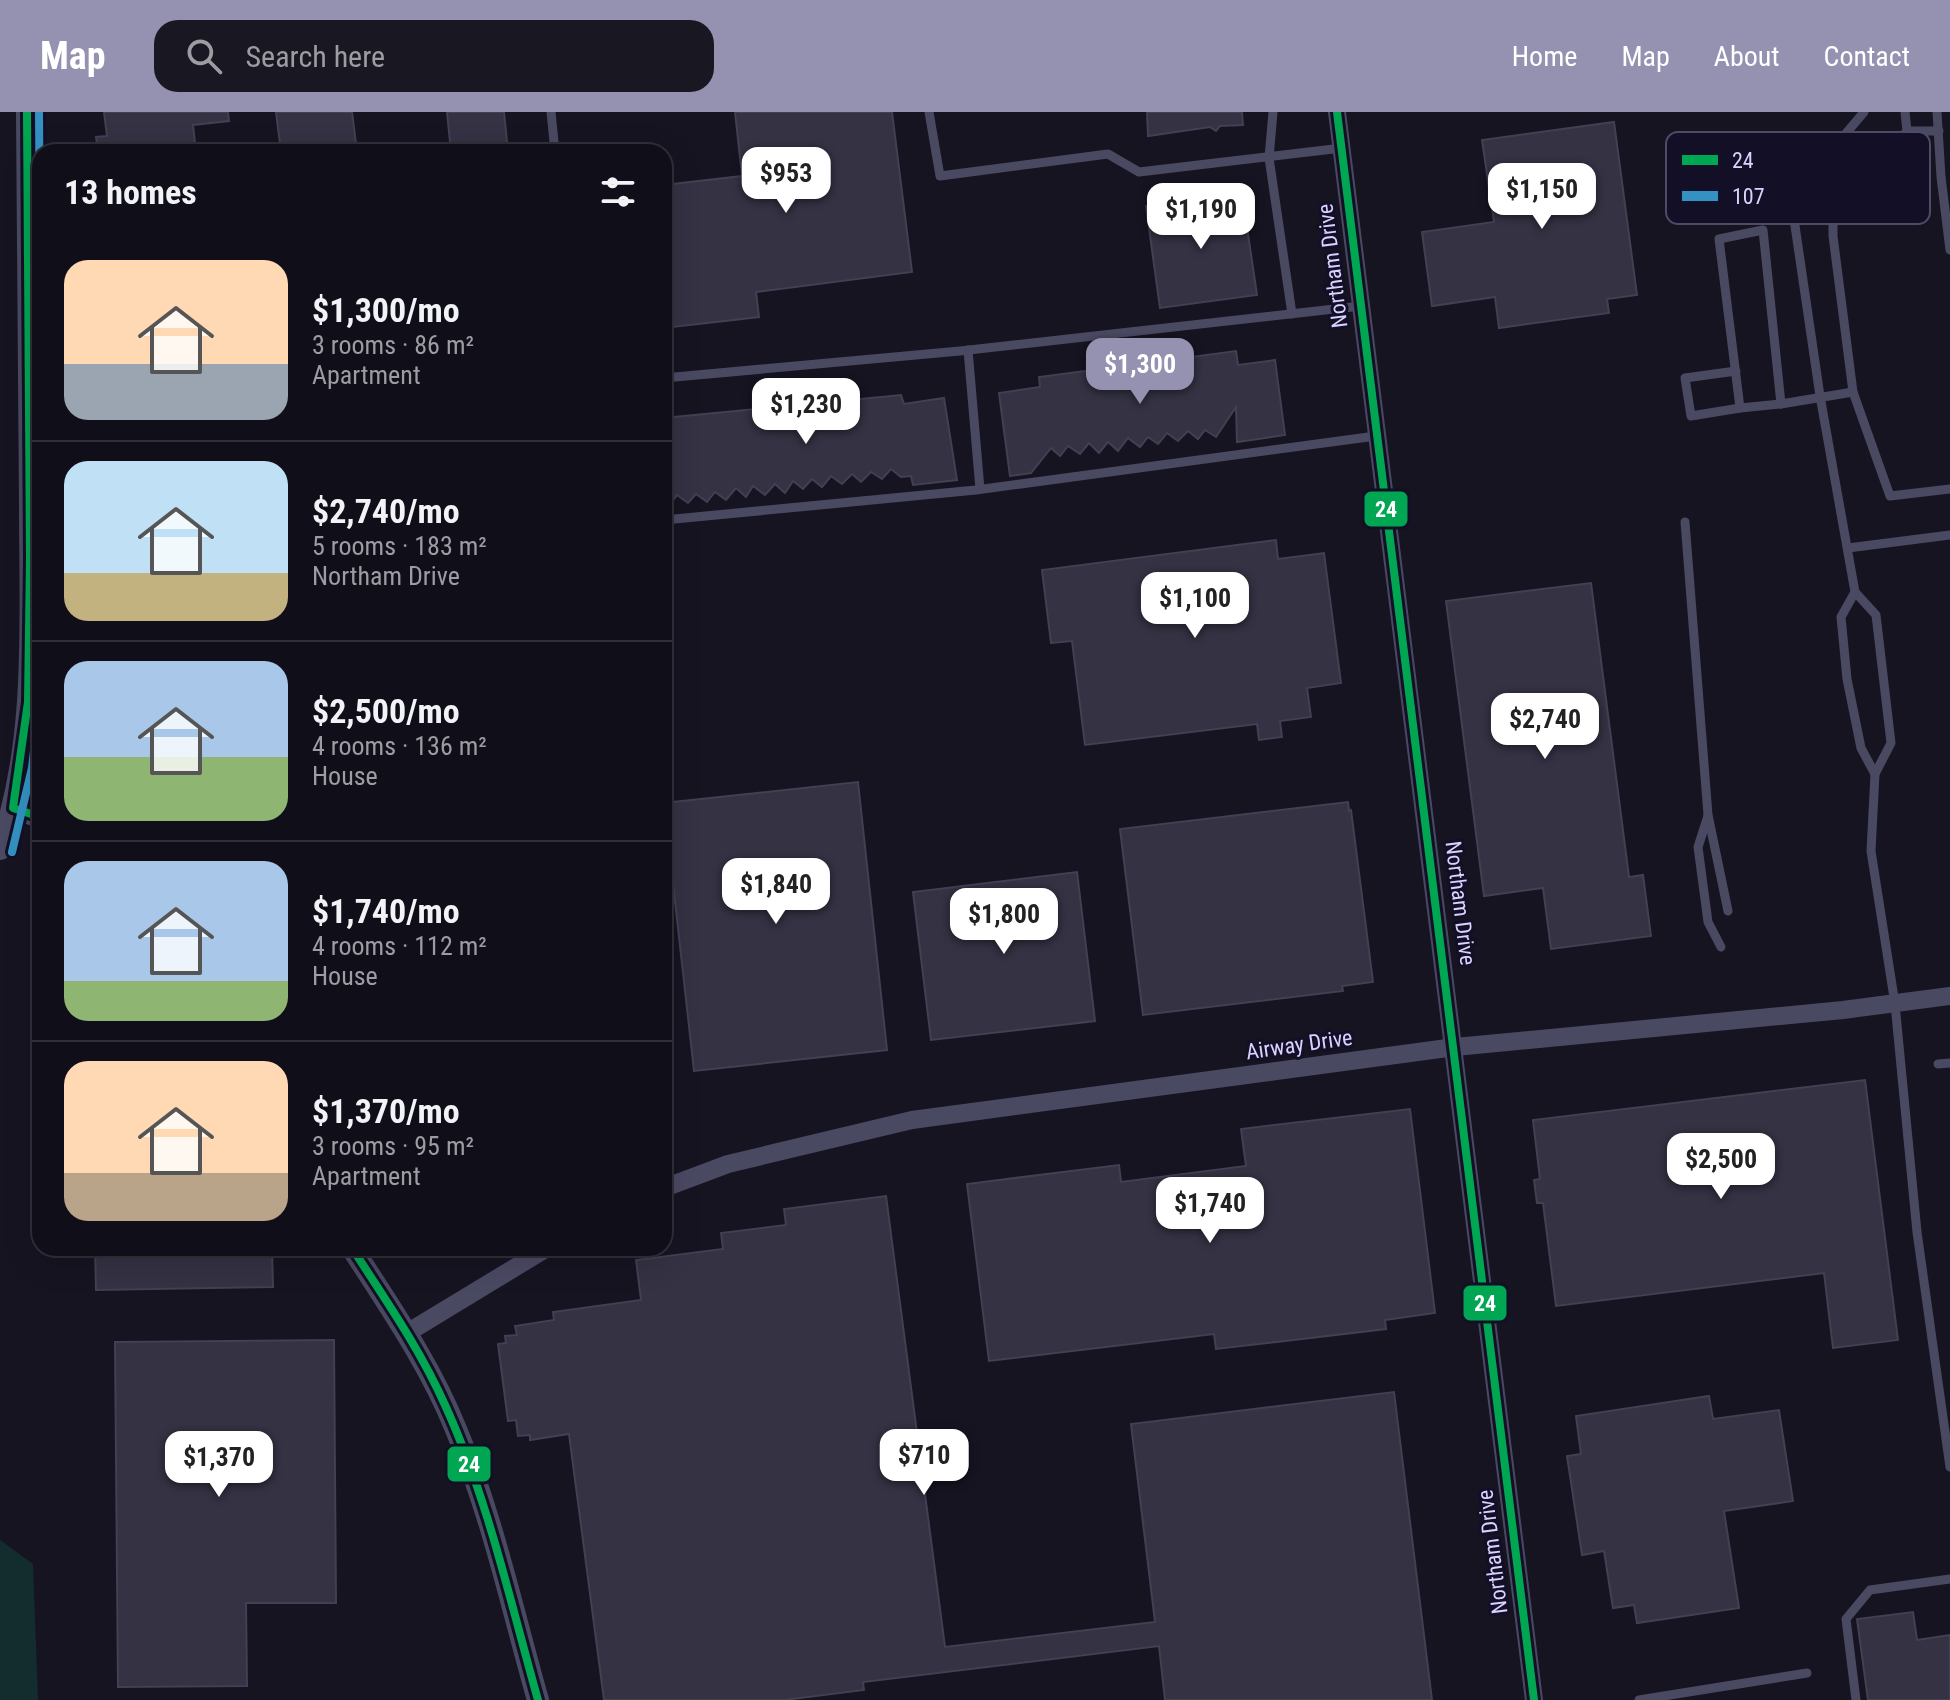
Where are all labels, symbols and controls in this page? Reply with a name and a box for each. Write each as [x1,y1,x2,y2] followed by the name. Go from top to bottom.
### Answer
[154,20,714,92] search box
[40,34,106,78] text: Map
[182,34,226,78] icon: search
[246,39,385,74] text: Search here
[1512,40,1577,73] text: Home
[1621,40,1670,73] text: Map
[1714,40,1780,73] text: About
[1824,40,1910,73] text: Contact
[1666,132,1930,224] legend
[739,147,833,215] pin: $953
[1732,148,1754,173] text: 24
[760,158,812,188] text: $953
[1477,163,1607,231] pin: $1,150
[596,170,640,214] icon: filters
[64,172,197,212] text: 13 homes
[1506,174,1578,204] text: $1,150
[1136,183,1266,251] pin: $1,190
[1732,184,1765,209] text: 107
[1165,194,1237,224] text: $1,190
[1312,202,1353,330] street label: Northam Drive
[312,290,460,330] text: $1,300/mo
[128,292,224,388] icon: home
[312,330,474,360] text: 3 rooms · 86 m²
[1075,338,1205,406] pin: $1,300
[1104,349,1176,379] text: $1,300
[312,360,421,390] text: Apartment
[741,378,871,446] pin: $1,230
[770,389,842,419] text: $1,230
[1363,490,1409,528] line badge: 24
[312,491,460,531] text: $2,740/mo
[128,493,224,589] icon: home
[1375,497,1397,522] text: 24
[312,531,487,561] text: 5 rooms · 183 m²
[312,561,460,591] text: Northam Drive
[1130,572,1260,640] pin: $1,100
[1159,583,1231,613] text: $1,100
[312,691,460,731] text: $2,500/mo
[128,693,224,789] icon: home
[1480,693,1610,761] pin: $2,740
[1509,704,1581,734] text: $2,740
[312,731,487,761] text: 4 rooms · 136 m²
[312,761,378,791] text: House
[1440,839,1481,967] street label: Northam Drive
[711,858,841,926] pin: $1,840
[740,869,812,899] text: $1,840
[939,888,1069,956] pin: $1,800
[312,891,460,931] text: $1,740/mo
[128,893,224,989] icon: home
[968,899,1040,929] text: $1,800
[312,931,487,961] text: 4 rooms · 112 m²
[312,961,378,991] text: House
[1244,1025,1354,1064] street label: Airway Drive
[312,1091,460,1131] text: $1,370/mo
[128,1093,224,1189] icon: home
[312,1131,474,1161] text: 3 rooms · 95 m²
[1656,1133,1786,1201] pin: $2,500
[1685,1144,1757,1174] text: $2,500
[312,1161,421,1191] text: Apartment
[1145,1177,1275,1245] pin: $1,740
[1174,1188,1246,1218] text: $1,740
[1462,1284,1508,1322] line badge: 24
[1474,1291,1496,1316] text: 24
[877,1429,971,1497] pin: $710
[154,1431,284,1499] pin: $1,370
[898,1440,950,1470] text: $710
[183,1442,255,1472] text: $1,370
[446,1445,492,1483] line badge: 24
[458,1452,480,1477] text: 24
[1472,1488,1513,1616] street label: Northam Drive

